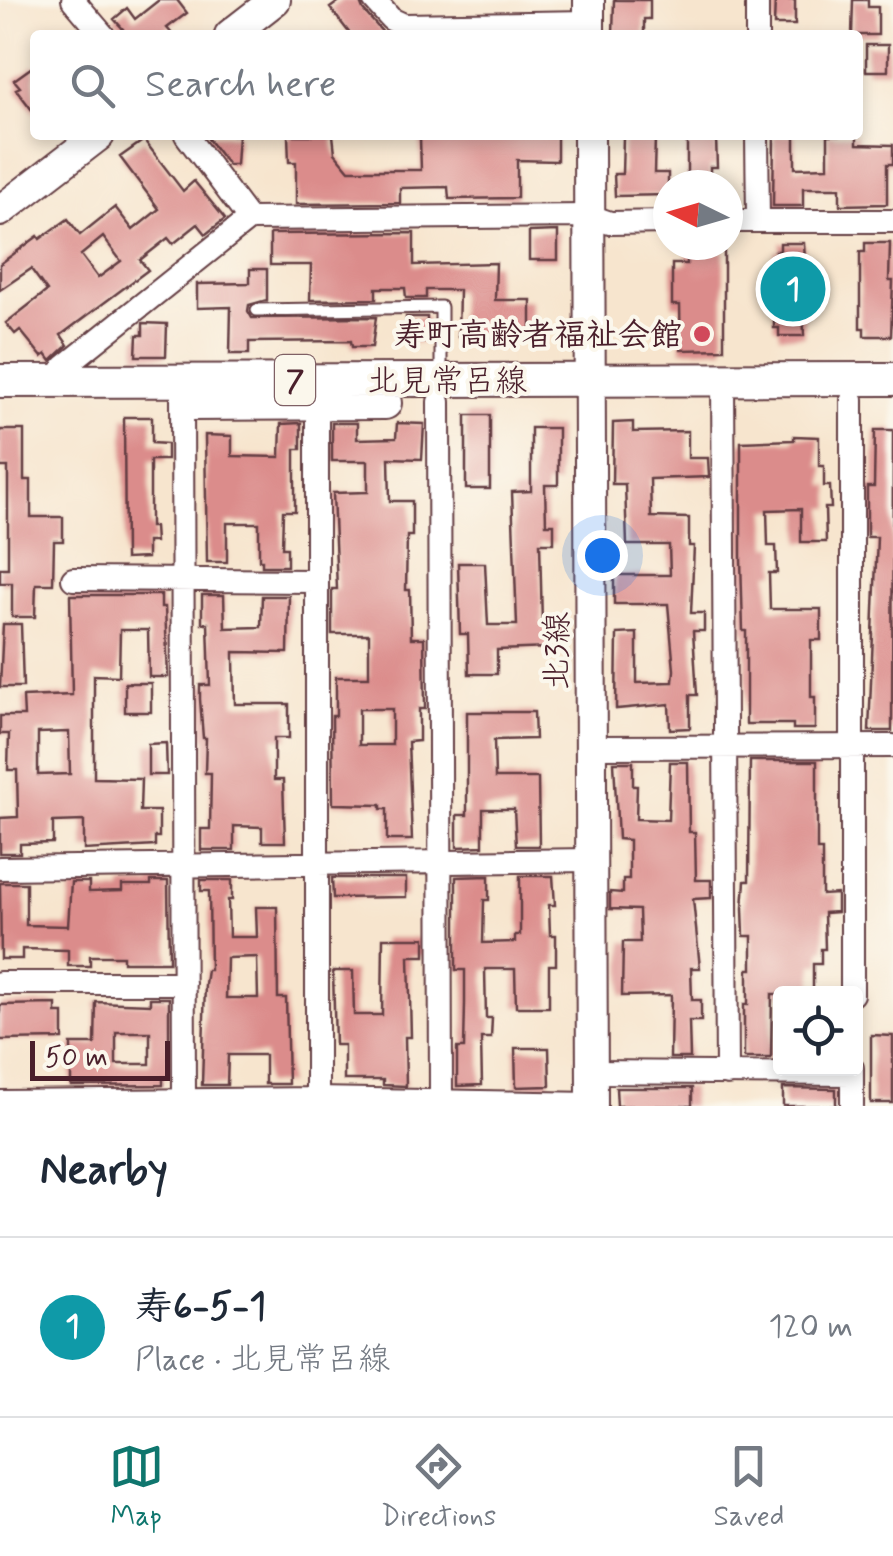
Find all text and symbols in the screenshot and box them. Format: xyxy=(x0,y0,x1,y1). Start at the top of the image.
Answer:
search box xyxy=(30,30,863,140)
icon: search xyxy=(65,58,120,113)
text: Search here xyxy=(145,61,336,110)
north arrow xyxy=(653,170,743,260)
pin: 1 xyxy=(760,252,826,326)
place label: 寿町高齢者福祉会館 xyxy=(394,315,682,357)
marker: 寿町高齢者福祉会館 xyxy=(691,323,713,345)
road number: 7 xyxy=(275,355,315,405)
street label: 北見常呂線 xyxy=(367,361,527,403)
your location xyxy=(577,530,628,581)
street label: 北3線 xyxy=(537,612,579,690)
map controls xyxy=(773,986,863,1076)
button: locate xyxy=(773,986,863,1076)
scale bar xyxy=(30,1036,170,1080)
text: 50 m xyxy=(45,1040,108,1077)
text: Nearby xyxy=(40,1144,168,1199)
text: 寿6-5-1 xyxy=(135,1283,266,1332)
text: 1 xyxy=(65,1306,80,1348)
text: 120 m xyxy=(768,1306,853,1348)
text: Place · 北見常呂線 xyxy=(135,1339,390,1381)
tab: Map xyxy=(109,1439,164,1536)
tab: Directions xyxy=(381,1439,496,1536)
tab: Saved xyxy=(714,1439,784,1536)

